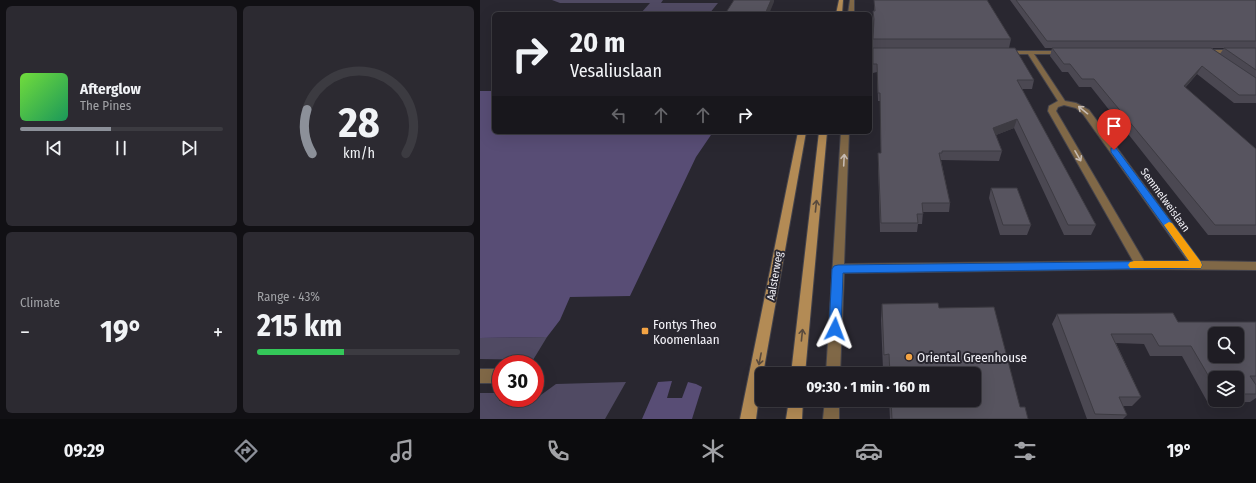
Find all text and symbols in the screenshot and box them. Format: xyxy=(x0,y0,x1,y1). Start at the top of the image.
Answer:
text: 20 m xyxy=(570,26,625,59)
icon: right xyxy=(504,28,556,80)
text: Vesaliuslaan xyxy=(570,60,662,82)
text: Afterglow xyxy=(80,80,141,98)
text: The Pines xyxy=(80,98,131,113)
text: 28 xyxy=(337,98,379,148)
icon: left xyxy=(608,104,630,126)
icon: ahead xyxy=(650,104,672,126)
icon: ahead xyxy=(692,104,714,126)
icon: right xyxy=(734,104,756,126)
one-way arrow xyxy=(1077,106,1088,114)
pin xyxy=(1097,109,1131,150)
icon: arrive xyxy=(1103,115,1125,137)
icon: previous xyxy=(43,137,65,159)
icon: pause xyxy=(110,137,132,159)
icon: next xyxy=(178,137,200,159)
text: km/h xyxy=(343,144,374,161)
one-way arrow xyxy=(1074,150,1082,162)
one-way arrow xyxy=(840,154,847,167)
street label: Semmelweislaan xyxy=(1138,166,1192,234)
one-way arrow xyxy=(812,200,820,213)
street label: Aalsterweg xyxy=(764,250,786,301)
text: Range · 43% xyxy=(257,289,320,304)
text: Climate xyxy=(20,295,60,310)
text: 215 km xyxy=(257,308,342,344)
position arrow xyxy=(814,308,856,350)
text: 19° xyxy=(100,314,143,350)
place label: Fontys Theo Koomenlaan xyxy=(653,317,720,347)
text: − xyxy=(20,319,30,346)
text: + xyxy=(213,319,223,346)
marker: Fontys Theo Koomenlaan xyxy=(640,326,650,336)
map controls xyxy=(1208,327,1244,407)
button: search xyxy=(1208,327,1244,363)
one-way arrow xyxy=(799,329,806,342)
place label: Oriental Greenhouse xyxy=(917,350,1027,365)
one-way arrow xyxy=(756,352,764,365)
marker: Oriental Greenhouse xyxy=(904,352,914,362)
speed limit sign: 30 xyxy=(492,355,544,407)
button: layers xyxy=(1208,371,1244,407)
text: 09:30 · 1 min · 160 m xyxy=(806,378,930,396)
icon: directions xyxy=(232,437,260,465)
icon: music xyxy=(388,437,416,465)
icon: phone xyxy=(544,437,572,465)
icon: climate xyxy=(699,437,727,465)
icon: car xyxy=(855,437,883,465)
icon: filters xyxy=(1011,437,1039,465)
text: 09:29 xyxy=(64,440,105,462)
text: 19° xyxy=(1167,440,1192,462)

